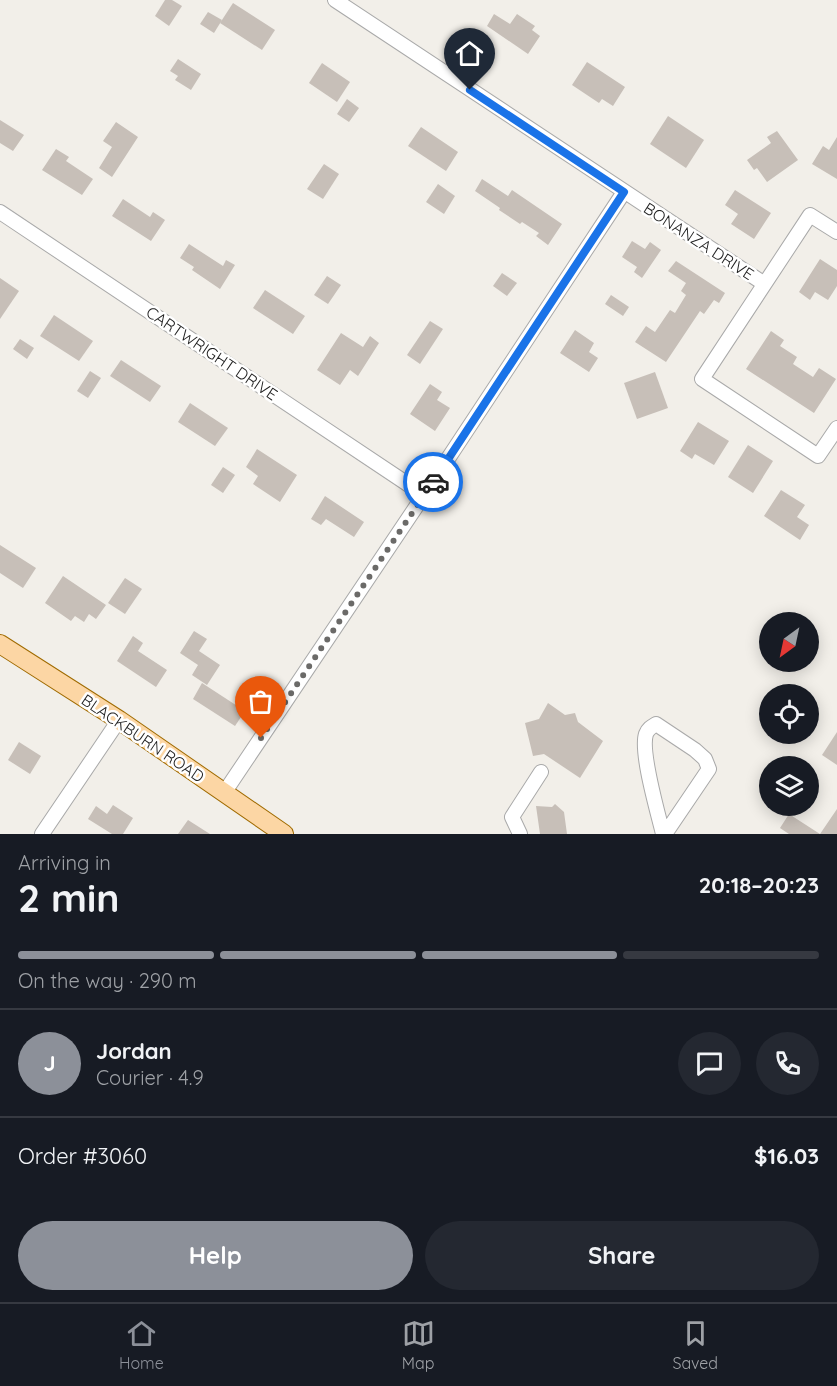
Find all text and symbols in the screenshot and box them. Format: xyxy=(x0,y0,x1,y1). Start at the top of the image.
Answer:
pin xyxy=(444,28,495,90)
icon: home xyxy=(453,37,486,70)
street label: BONANZA DRIVE xyxy=(640,198,758,284)
street label: CARTWRIGHT DRIVE xyxy=(143,302,281,404)
courier xyxy=(403,452,463,512)
icon: car xyxy=(417,466,450,499)
north arrow xyxy=(759,612,819,672)
map controls xyxy=(759,612,819,816)
pin xyxy=(235,676,286,738)
button: locate xyxy=(759,684,819,744)
icon: bag xyxy=(244,685,277,718)
street label: BLACKBURN ROAD xyxy=(78,690,208,786)
button: layers xyxy=(759,756,819,816)
text: Arriving in xyxy=(18,850,111,875)
text: 20:18–20:23 xyxy=(699,871,819,899)
text: 2 min xyxy=(18,873,120,922)
text: On the way · 290 m xyxy=(18,968,197,993)
button: chat xyxy=(678,1032,741,1095)
button: phone xyxy=(756,1032,819,1095)
text: Jordan xyxy=(96,1037,172,1065)
text: J xyxy=(43,1049,56,1077)
text: Courier · 4.9 xyxy=(96,1065,204,1090)
text: Order #3060 xyxy=(18,1142,147,1170)
text: $16.03 xyxy=(754,1142,819,1170)
button: Help xyxy=(18,1221,413,1290)
button: Share xyxy=(425,1221,819,1290)
tab: Home xyxy=(119,1317,164,1373)
tab: Map xyxy=(402,1317,435,1373)
tab: Saved xyxy=(672,1317,718,1373)

